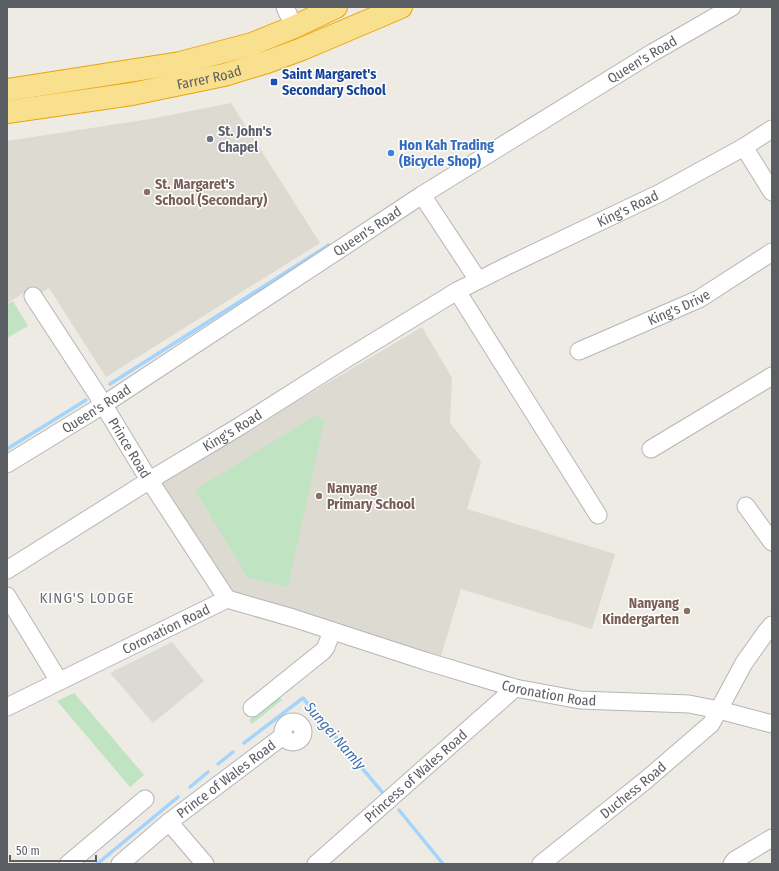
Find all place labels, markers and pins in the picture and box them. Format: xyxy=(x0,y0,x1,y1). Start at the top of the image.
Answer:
place label: Saint Margaret's Secondary School xyxy=(282,66,386,99)
marker: Saint Margaret's Secondary School xyxy=(269,77,279,87)
place label: St. John's Chapel xyxy=(218,123,272,156)
marker: St. John's Chapel xyxy=(205,134,215,144)
place label: Hon Kah Trading (Bicycle Shop) xyxy=(399,137,494,170)
marker: Hon Kah Trading (Bicycle Shop) xyxy=(386,148,396,158)
place label: St. Margaret's School (Secondary) xyxy=(155,176,267,209)
marker: St. Margaret's School (Secondary) xyxy=(142,187,152,197)
place label: Nanyang Primary School xyxy=(327,480,415,513)
marker: Nanyang Primary School xyxy=(314,491,324,501)
place label: Nanyang Kindergarten xyxy=(602,595,679,628)
marker: Nanyang Kindergarten xyxy=(682,606,692,616)

